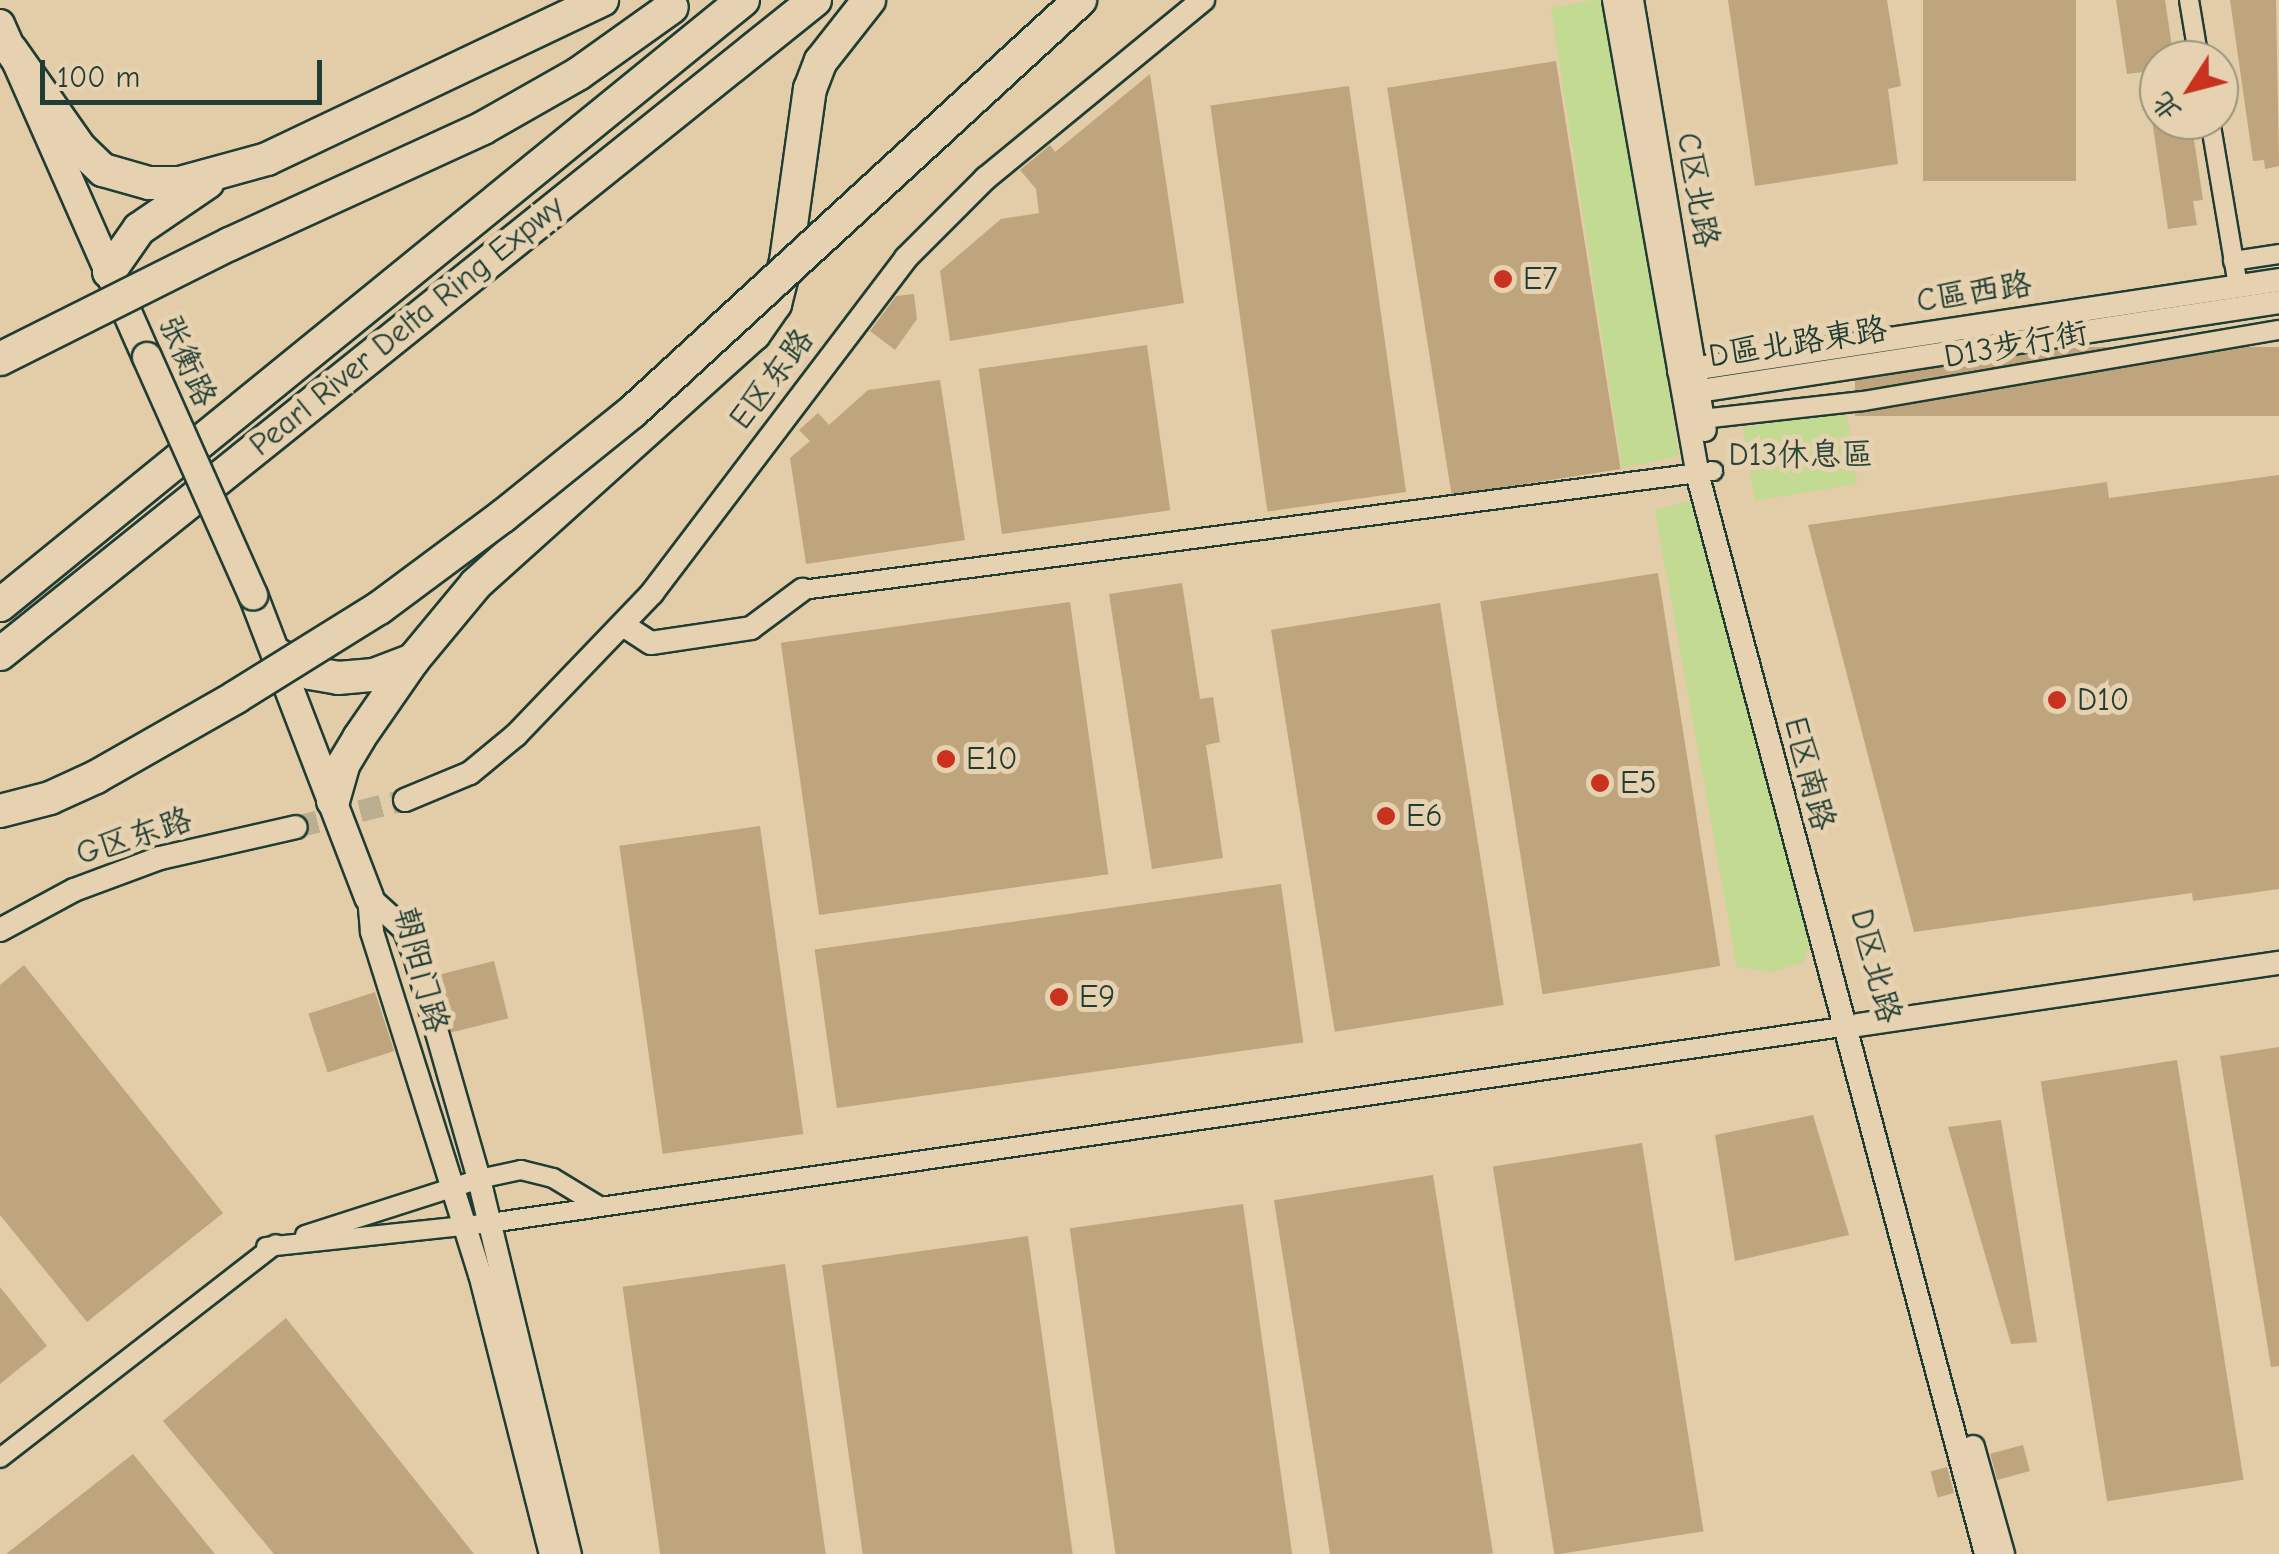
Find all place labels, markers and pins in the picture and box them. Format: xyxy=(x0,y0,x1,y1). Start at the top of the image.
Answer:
place label: E7 xyxy=(1523,260,1557,298)
marker: E7 xyxy=(1492,268,1514,290)
place label: D10 xyxy=(2077,681,2129,719)
marker: D10 xyxy=(2046,689,2068,711)
place label: E10 xyxy=(966,740,1017,778)
marker: E10 xyxy=(935,748,957,770)
place label: E5 xyxy=(1620,764,1657,802)
marker: E5 xyxy=(1589,772,1611,794)
place label: E6 xyxy=(1406,797,1443,835)
marker: E6 xyxy=(1375,805,1397,827)
place label: E9 xyxy=(1079,978,1115,1016)
marker: E9 xyxy=(1048,986,1070,1008)

